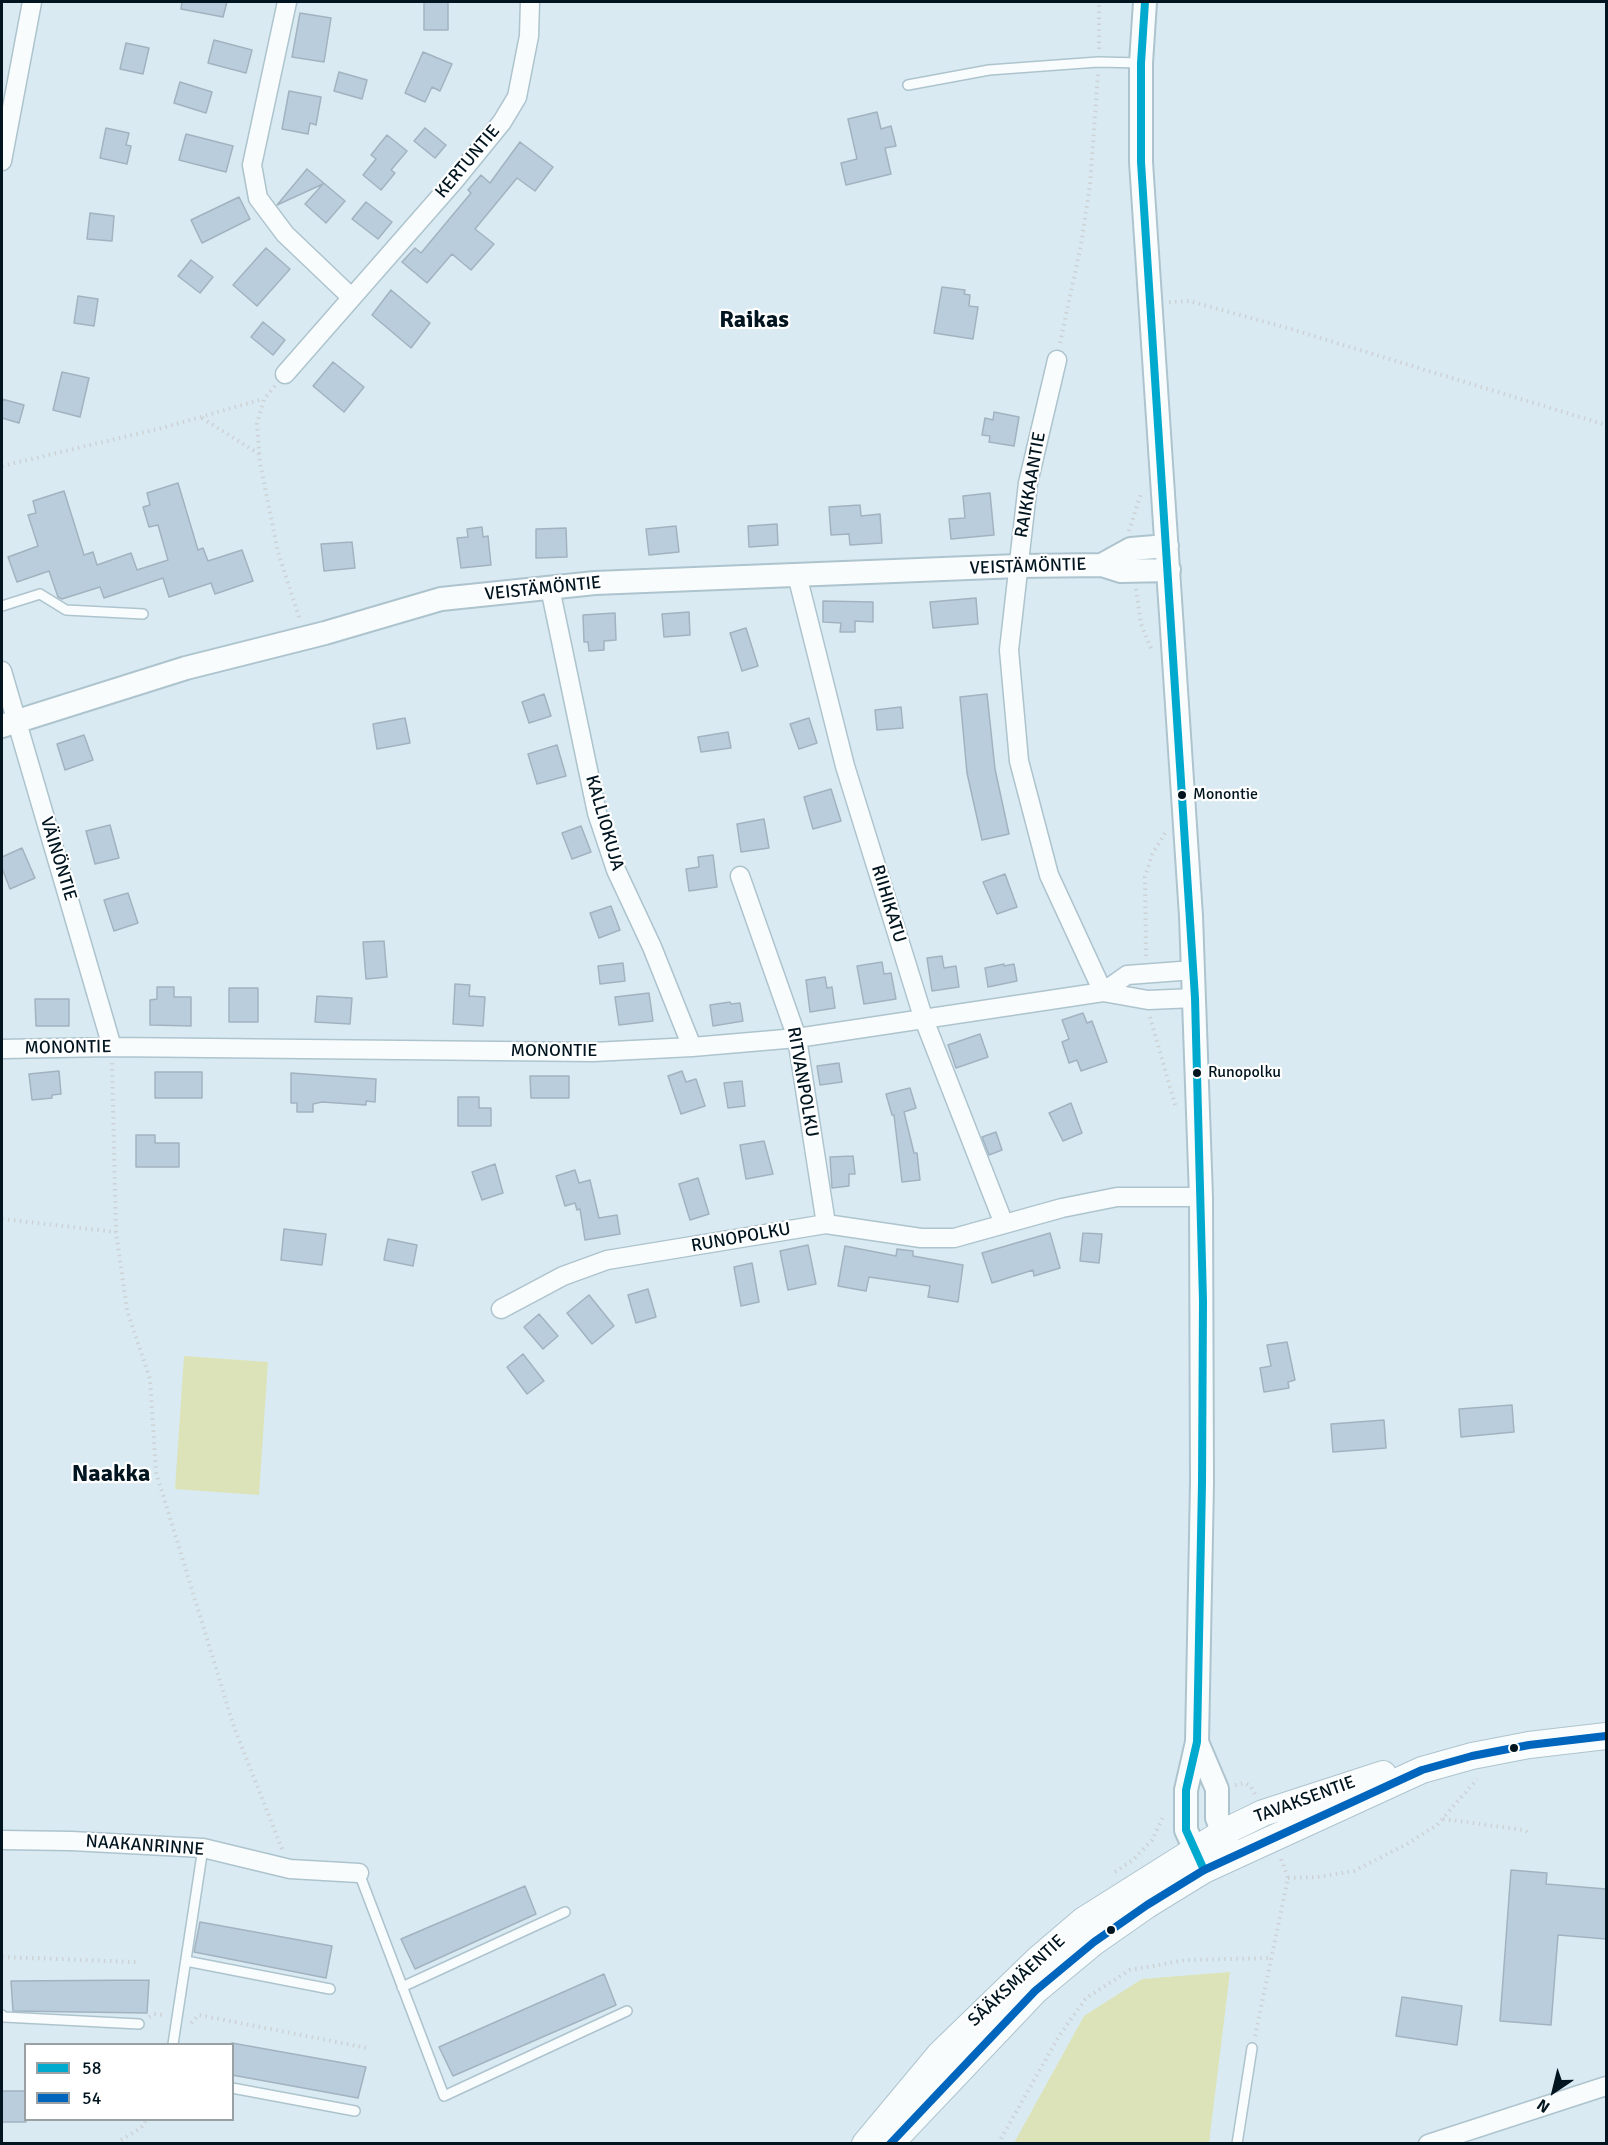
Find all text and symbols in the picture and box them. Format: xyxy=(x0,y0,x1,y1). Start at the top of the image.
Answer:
street label: KERTUNTIE xyxy=(431,121,505,203)
district label: Raikas xyxy=(719,307,789,335)
street label: RAIKKAANTIE xyxy=(1011,430,1051,540)
street label: VEISTÄMÖNTIE xyxy=(969,554,1087,580)
street label: VEISTÄMÖNTIE xyxy=(484,572,602,606)
street label: KALLIOKUJA xyxy=(580,773,628,873)
place label: Monontie xyxy=(1193,785,1258,805)
marker: Monontie xyxy=(1176,789,1188,801)
street label: VÄINÖNTIE xyxy=(35,815,81,903)
street label: RIIHIKATU xyxy=(866,862,910,946)
street label: RITVANPOLKU xyxy=(782,1025,822,1139)
street label: MONONTIE xyxy=(24,1036,112,1060)
street label: MONONTIE xyxy=(510,1040,598,1062)
place label: Runopolku xyxy=(1208,1063,1281,1083)
marker: Runopolku xyxy=(1191,1067,1203,1079)
street label: RUNOPOLKU xyxy=(690,1219,792,1257)
district label: Naakka xyxy=(72,1461,150,1489)
unlabelled marker xyxy=(1508,1742,1520,1754)
street label: TAVAKSENTIE xyxy=(1252,1772,1358,1828)
street label: NAAKANRINNE xyxy=(85,1831,205,1861)
unlabelled marker xyxy=(1105,1924,1117,1936)
street label: SÄÄKSMÄENTIE xyxy=(964,1931,1070,2031)
legend xyxy=(24,2043,234,2121)
text: 58 xyxy=(82,2057,101,2079)
north arrow xyxy=(1524,2061,1584,2121)
text: 54 xyxy=(82,2087,101,2109)
text: N xyxy=(1533,2094,1554,2117)

